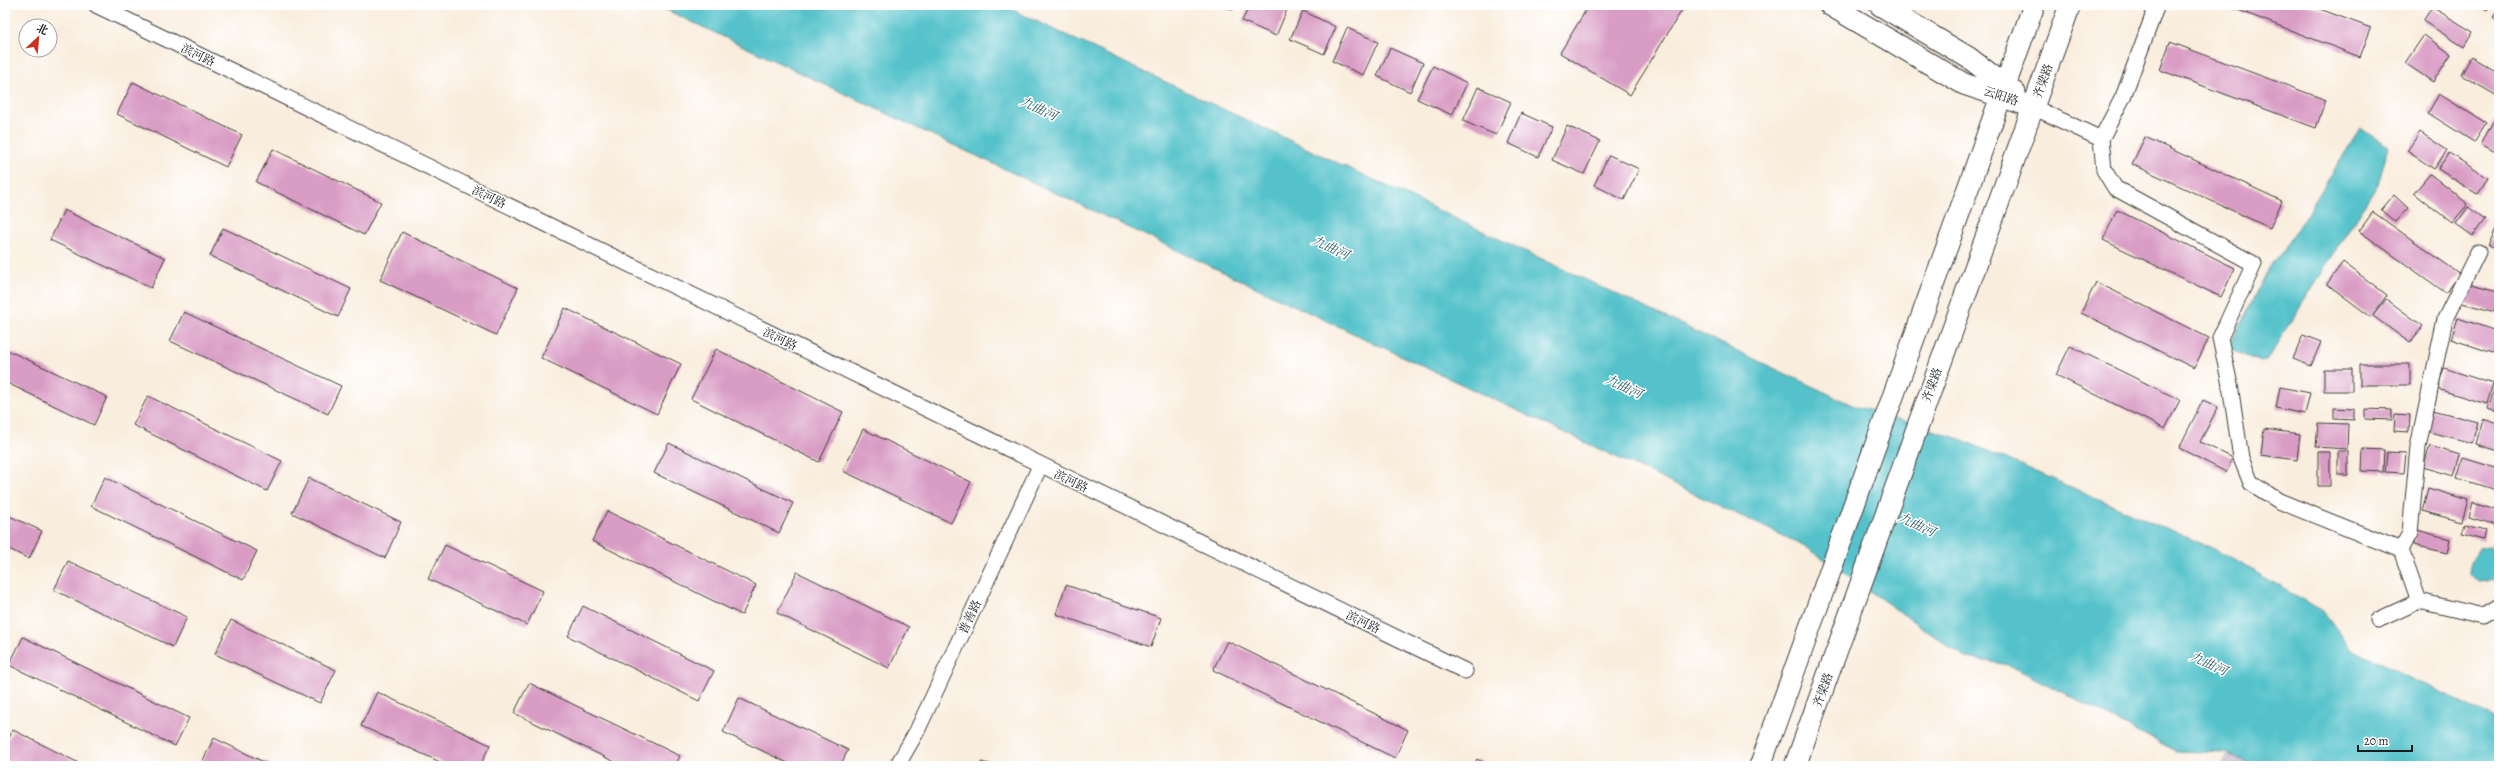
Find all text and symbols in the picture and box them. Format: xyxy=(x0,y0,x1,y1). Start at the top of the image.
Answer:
north arrow xyxy=(18,18,58,58)
text: 北 xyxy=(34,20,50,39)
street label: 滨河路 xyxy=(178,40,218,70)
street label: 齐梁路 xyxy=(2029,61,2057,101)
street label: 云阳路 xyxy=(1981,83,2021,109)
water label: 九曲河 xyxy=(1018,93,1062,125)
street label: 滨河路 xyxy=(469,182,509,212)
water label: 九曲河 xyxy=(1310,232,1354,264)
street label: 滨河路 xyxy=(760,324,800,354)
street label: 齐梁路 xyxy=(1918,365,1946,405)
water label: 九曲河 xyxy=(1603,371,1647,403)
street label: 滨河路 xyxy=(1051,466,1091,496)
water label: 九曲河 xyxy=(1896,509,1940,541)
street label: 普善路 xyxy=(955,597,985,637)
street label: 滨河路 xyxy=(1343,607,1383,637)
water label: 九曲河 xyxy=(2188,648,2232,680)
street label: 齐梁路 xyxy=(1809,670,1837,710)
scale bar xyxy=(2358,727,2412,753)
text: 20 m xyxy=(2364,733,2388,749)

